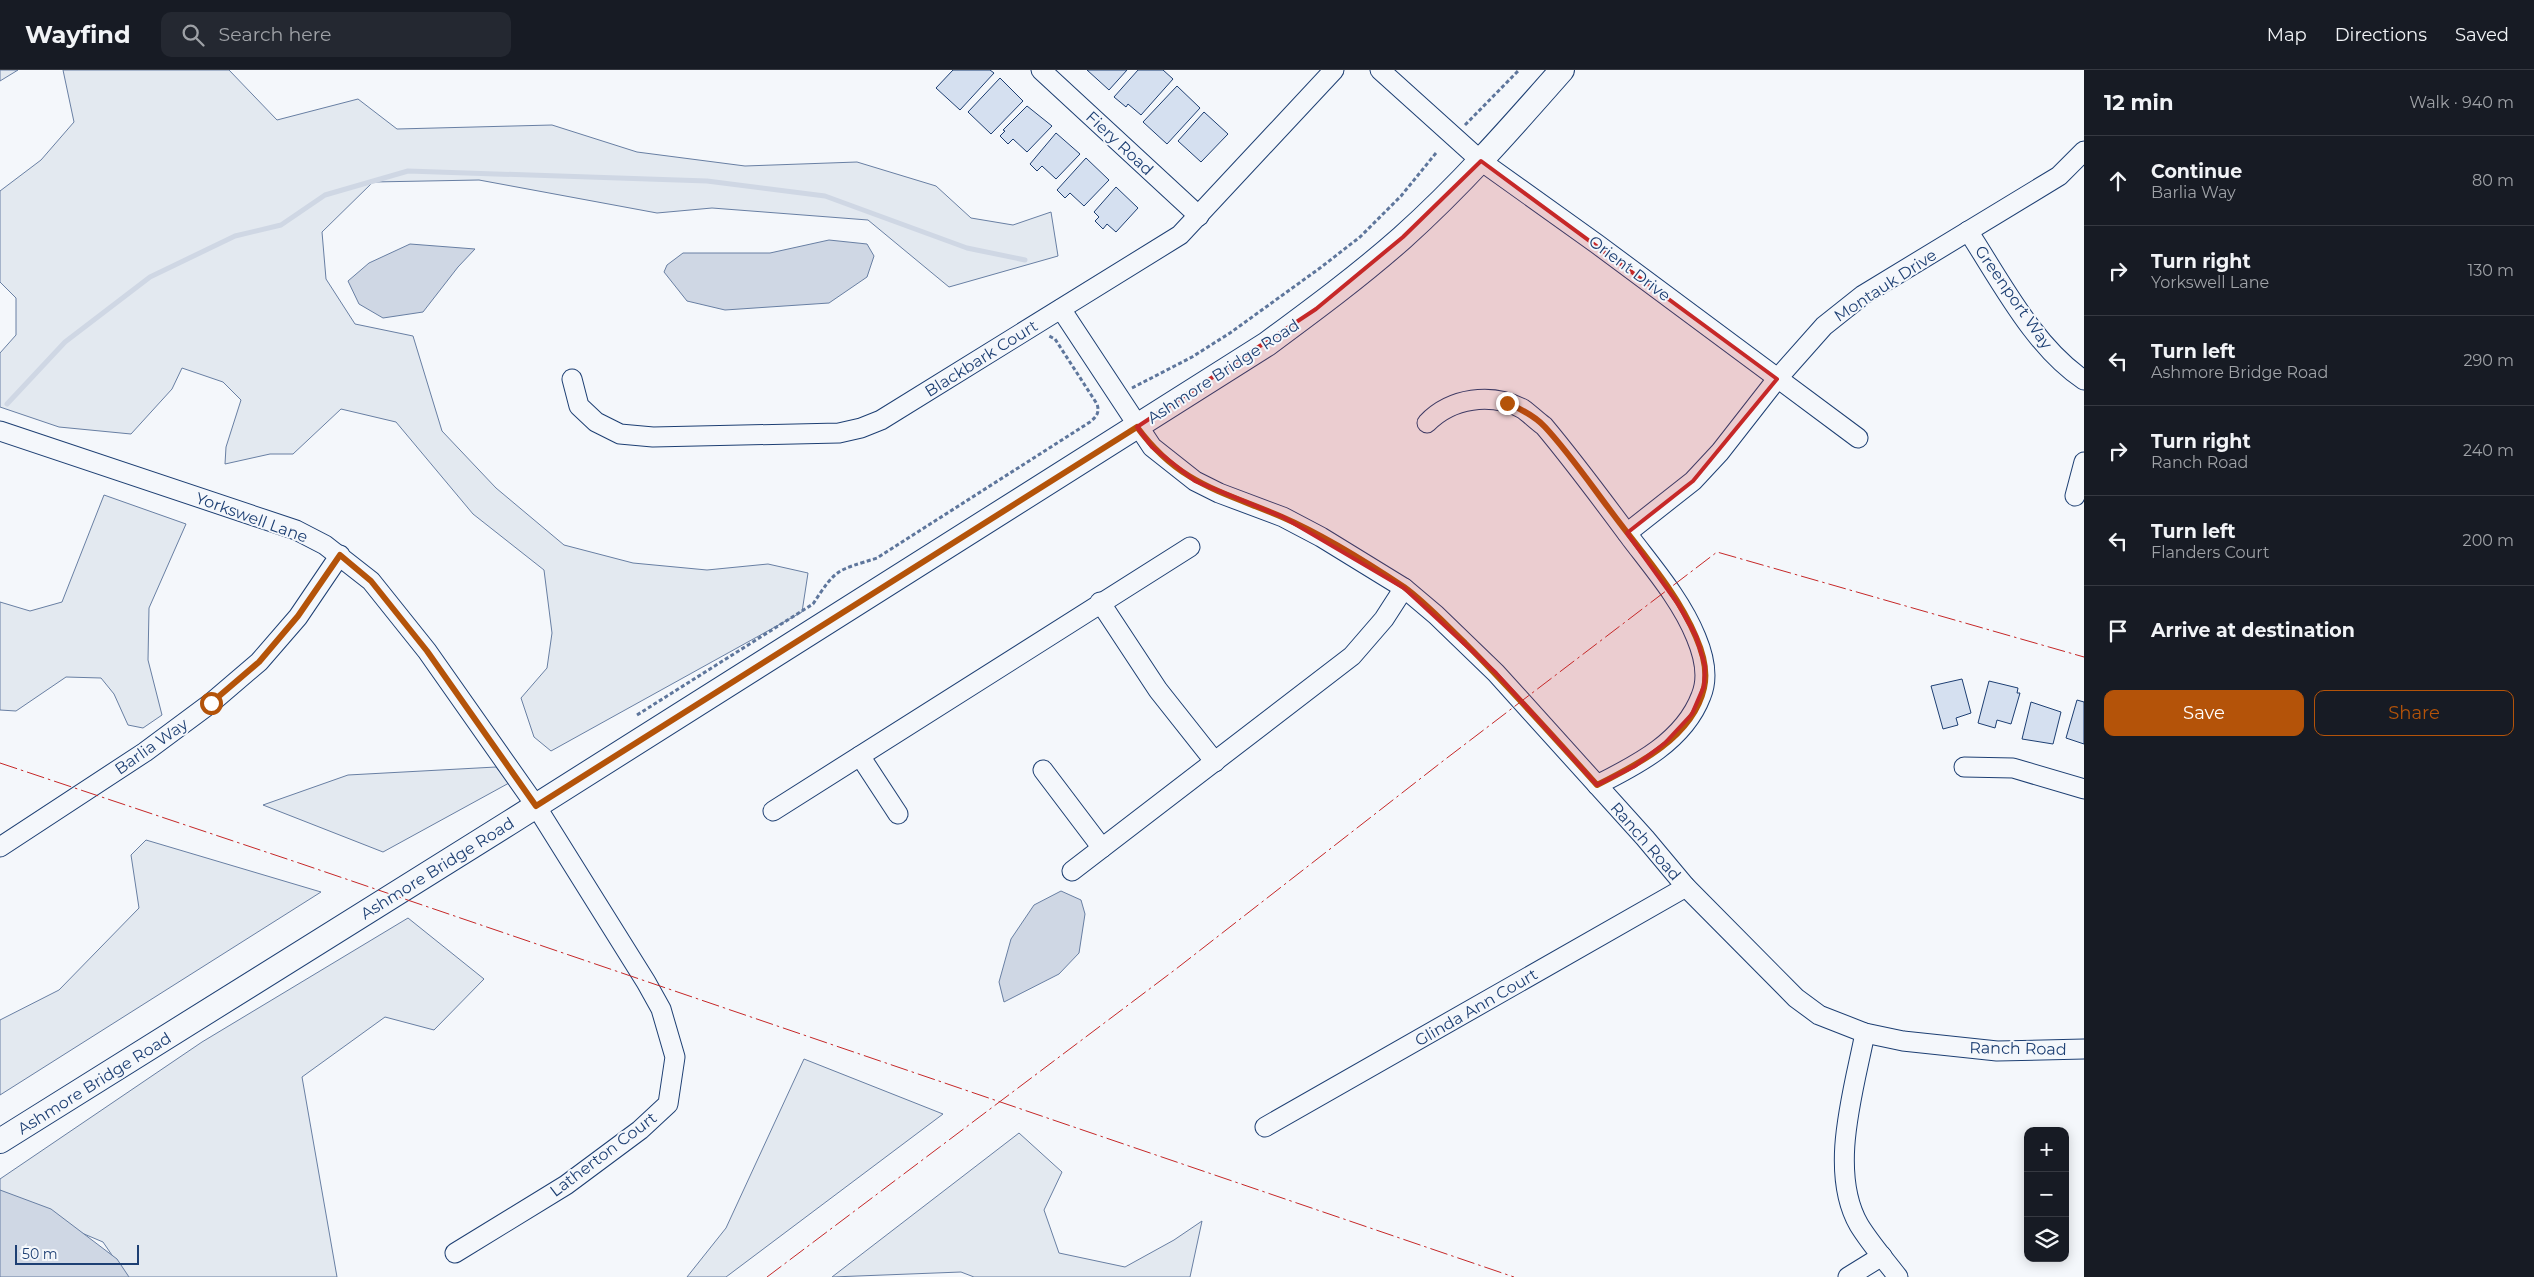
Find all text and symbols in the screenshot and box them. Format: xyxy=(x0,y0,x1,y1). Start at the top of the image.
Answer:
search box xyxy=(161,12,511,57)
text: Wayfind xyxy=(25,20,131,49)
icon: search xyxy=(179,21,207,49)
text: Search here xyxy=(219,23,332,46)
text: Map xyxy=(2267,24,2307,46)
text: Directions xyxy=(2335,24,2427,46)
text: Saved xyxy=(2455,24,2509,46)
text: 12 min xyxy=(2104,90,2173,115)
text: Walk · 940 m xyxy=(2409,93,2514,112)
street label: Fiery Road xyxy=(1082,107,1157,179)
text: Continue xyxy=(2151,160,2242,183)
icon: ahead xyxy=(2104,167,2132,195)
text: 80 m xyxy=(2472,171,2514,190)
text: Barlia Way xyxy=(2151,183,2236,202)
street label: Orient Drive xyxy=(1585,232,1674,305)
street label: Greenport Way xyxy=(1971,242,2056,353)
street label: Montauk Drive xyxy=(1831,245,1940,326)
text: Turn right xyxy=(2151,250,2251,273)
icon: right xyxy=(2104,257,2132,285)
text: 130 m xyxy=(2467,261,2514,280)
text: Yorkswell Lane xyxy=(2151,273,2269,292)
street label: Ashmore Bridge Road xyxy=(1144,315,1303,428)
street label: Blackbark Court xyxy=(921,316,1042,401)
text: Turn left xyxy=(2151,340,2236,363)
icon: left xyxy=(2104,347,2132,375)
text: 290 m xyxy=(2463,351,2514,370)
text: Ashmore Bridge Road xyxy=(2151,363,2328,382)
route end xyxy=(1496,392,1519,415)
text: Turn right xyxy=(2151,430,2251,453)
icon: right xyxy=(2104,437,2132,465)
text: 240 m xyxy=(2463,441,2514,460)
text: Ranch Road xyxy=(2151,453,2248,472)
street label: Yorkswell Lane xyxy=(193,488,311,547)
text: Turn left xyxy=(2151,520,2236,543)
icon: left xyxy=(2104,527,2132,555)
text: 200 m xyxy=(2463,531,2514,550)
text: Flanders Court xyxy=(2151,543,2270,562)
icon: arrive xyxy=(2104,617,2132,645)
text: Arrive at destination xyxy=(2151,619,2355,642)
button: Save xyxy=(2104,690,2304,736)
button: Share xyxy=(2314,690,2514,736)
route start xyxy=(200,692,223,715)
street label: Barlia Way xyxy=(111,714,192,778)
street label: Ranch Road xyxy=(1606,798,1685,884)
street label: Ashmore Bridge Road xyxy=(357,813,517,923)
street label: Glinda Ann Court xyxy=(1412,964,1541,1050)
street label: Ashmore Bridge Road xyxy=(14,1028,174,1138)
street label: Ranch Road xyxy=(1969,1038,2067,1059)
street label: Latherton Court xyxy=(546,1108,661,1201)
map controls xyxy=(2024,1127,2069,1262)
button: + xyxy=(2024,1127,2069,1172)
button: − xyxy=(2024,1172,2069,1217)
button: layers xyxy=(2024,1217,2069,1262)
scale bar xyxy=(15,1242,139,1265)
text: 50 m xyxy=(22,1245,58,1263)

